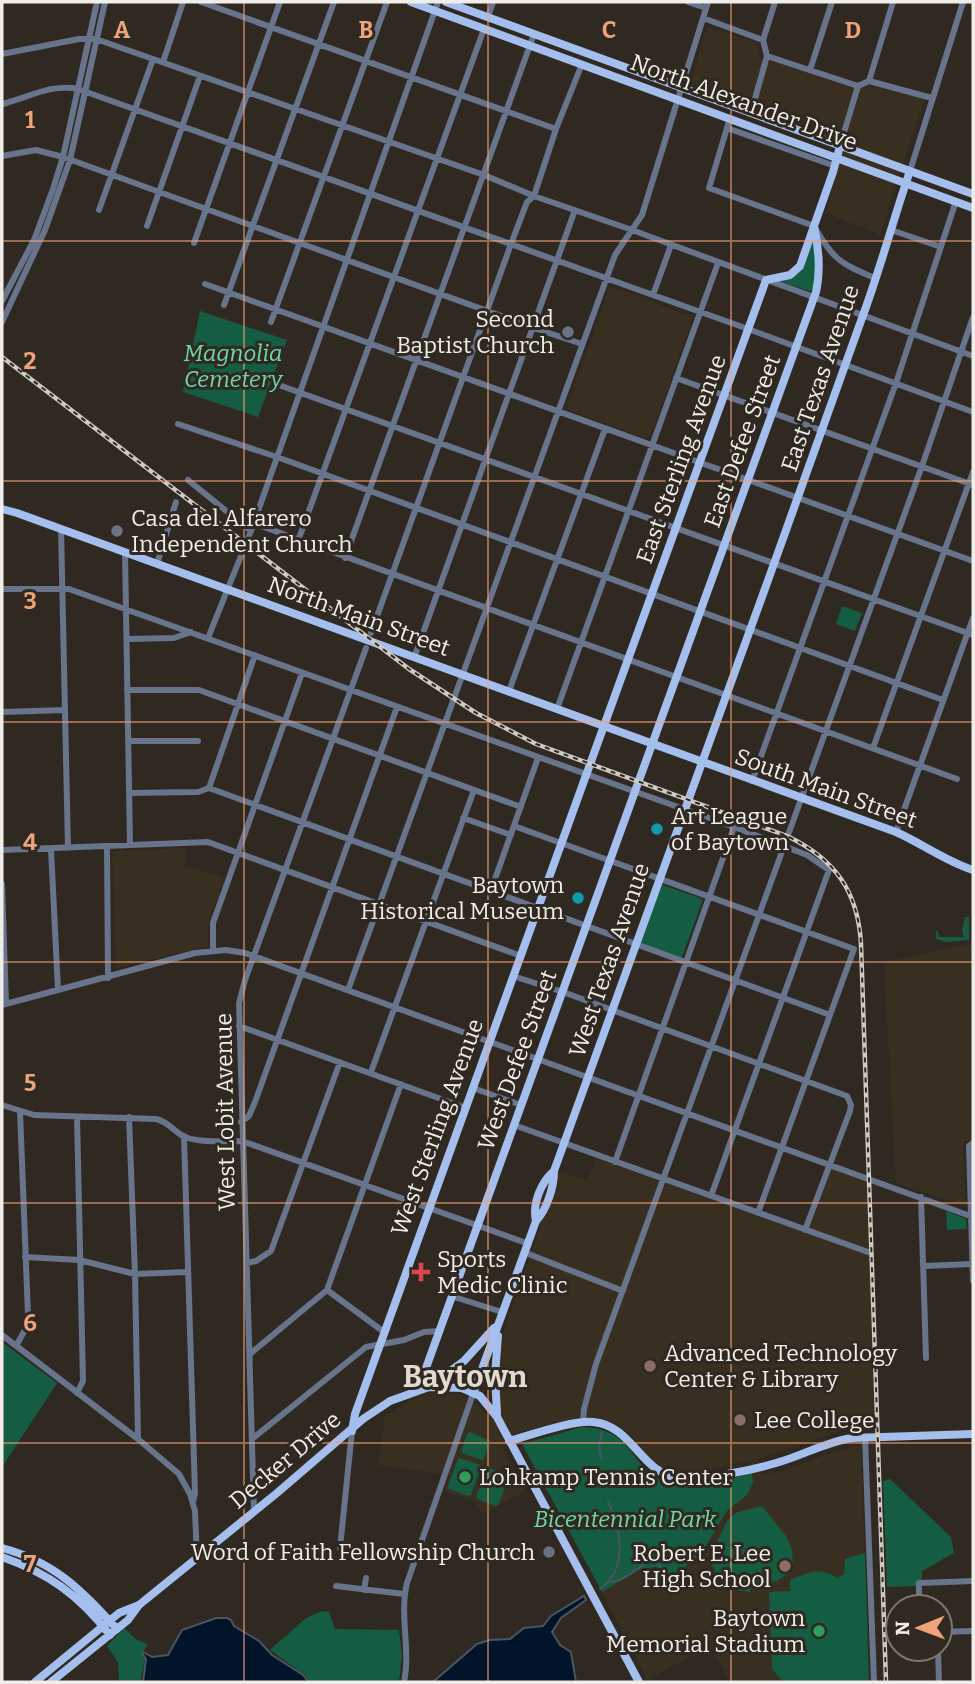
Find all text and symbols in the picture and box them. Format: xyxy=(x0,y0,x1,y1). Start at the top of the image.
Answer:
text: A xyxy=(114,16,131,44)
text: B xyxy=(359,16,373,44)
text: C xyxy=(602,16,616,44)
text: D xyxy=(845,16,861,44)
street label: North Alexander Drive xyxy=(627,48,861,156)
text: 1 xyxy=(25,106,35,134)
street label: East Texas Avenue xyxy=(775,281,865,475)
place label: Second Baptist Church xyxy=(396,305,554,359)
marker: Second Baptist Church xyxy=(560,324,576,340)
park label: Magnolia Cemetery xyxy=(183,339,283,393)
text: 2 xyxy=(24,347,37,375)
street label: East Sterling Avenue xyxy=(630,351,732,567)
street label: East Defee Street xyxy=(698,351,786,531)
place label: Casa del Alfarero Independent Church xyxy=(131,504,352,558)
marker: Casa del Alfarero Independent Church xyxy=(109,523,125,539)
street label: North Main Street xyxy=(264,570,454,662)
text: 3 xyxy=(23,587,37,615)
street label: South Main Street xyxy=(731,742,921,834)
place label: Art League of Baytown xyxy=(671,802,789,856)
marker: Art League of Baytown xyxy=(649,821,665,837)
text: 4 xyxy=(23,828,37,856)
street label: West Texas Avenue xyxy=(563,859,655,1061)
place label: Baytown Historical Museum xyxy=(360,871,564,925)
marker: Baytown Historical Museum xyxy=(570,890,586,906)
street label: West Defee Street xyxy=(471,966,563,1154)
street label: West Lobit Avenue xyxy=(209,1013,241,1211)
street label: West Sterling Avenue xyxy=(385,1015,489,1239)
text: 5 xyxy=(24,1069,36,1097)
place label: Sports Medic Clinic xyxy=(437,1245,567,1299)
marker: Sports Medic Clinic xyxy=(411,1262,431,1282)
text: 6 xyxy=(23,1309,37,1337)
place label: Advanced Technology Center & Library xyxy=(664,1339,898,1393)
marker: Advanced Technology Center & Library xyxy=(642,1358,658,1374)
district label: Baytown xyxy=(403,1359,528,1395)
street label: Decker Drive xyxy=(224,1405,346,1515)
place label: Lee College xyxy=(754,1406,875,1434)
marker: Lee College xyxy=(732,1412,748,1428)
place label: Lohkamp Tennis Center xyxy=(479,1463,733,1491)
marker: Lohkamp Tennis Center xyxy=(457,1469,473,1485)
park label: Bicentennial Park xyxy=(534,1505,717,1533)
place label: Word of Faith Fellowship Church xyxy=(191,1538,535,1566)
place label: Robert E. Lee High School xyxy=(633,1539,771,1593)
marker: Word of Faith Fellowship Church xyxy=(541,1544,557,1560)
text: 7 xyxy=(24,1550,37,1578)
marker: Robert E. Lee High School xyxy=(777,1558,793,1574)
north arrow xyxy=(884,1593,954,1663)
place label: Baytown Memorial Stadium xyxy=(606,1604,805,1658)
text: N xyxy=(891,1620,914,1636)
marker: Baytown Memorial Stadium xyxy=(811,1623,827,1639)

